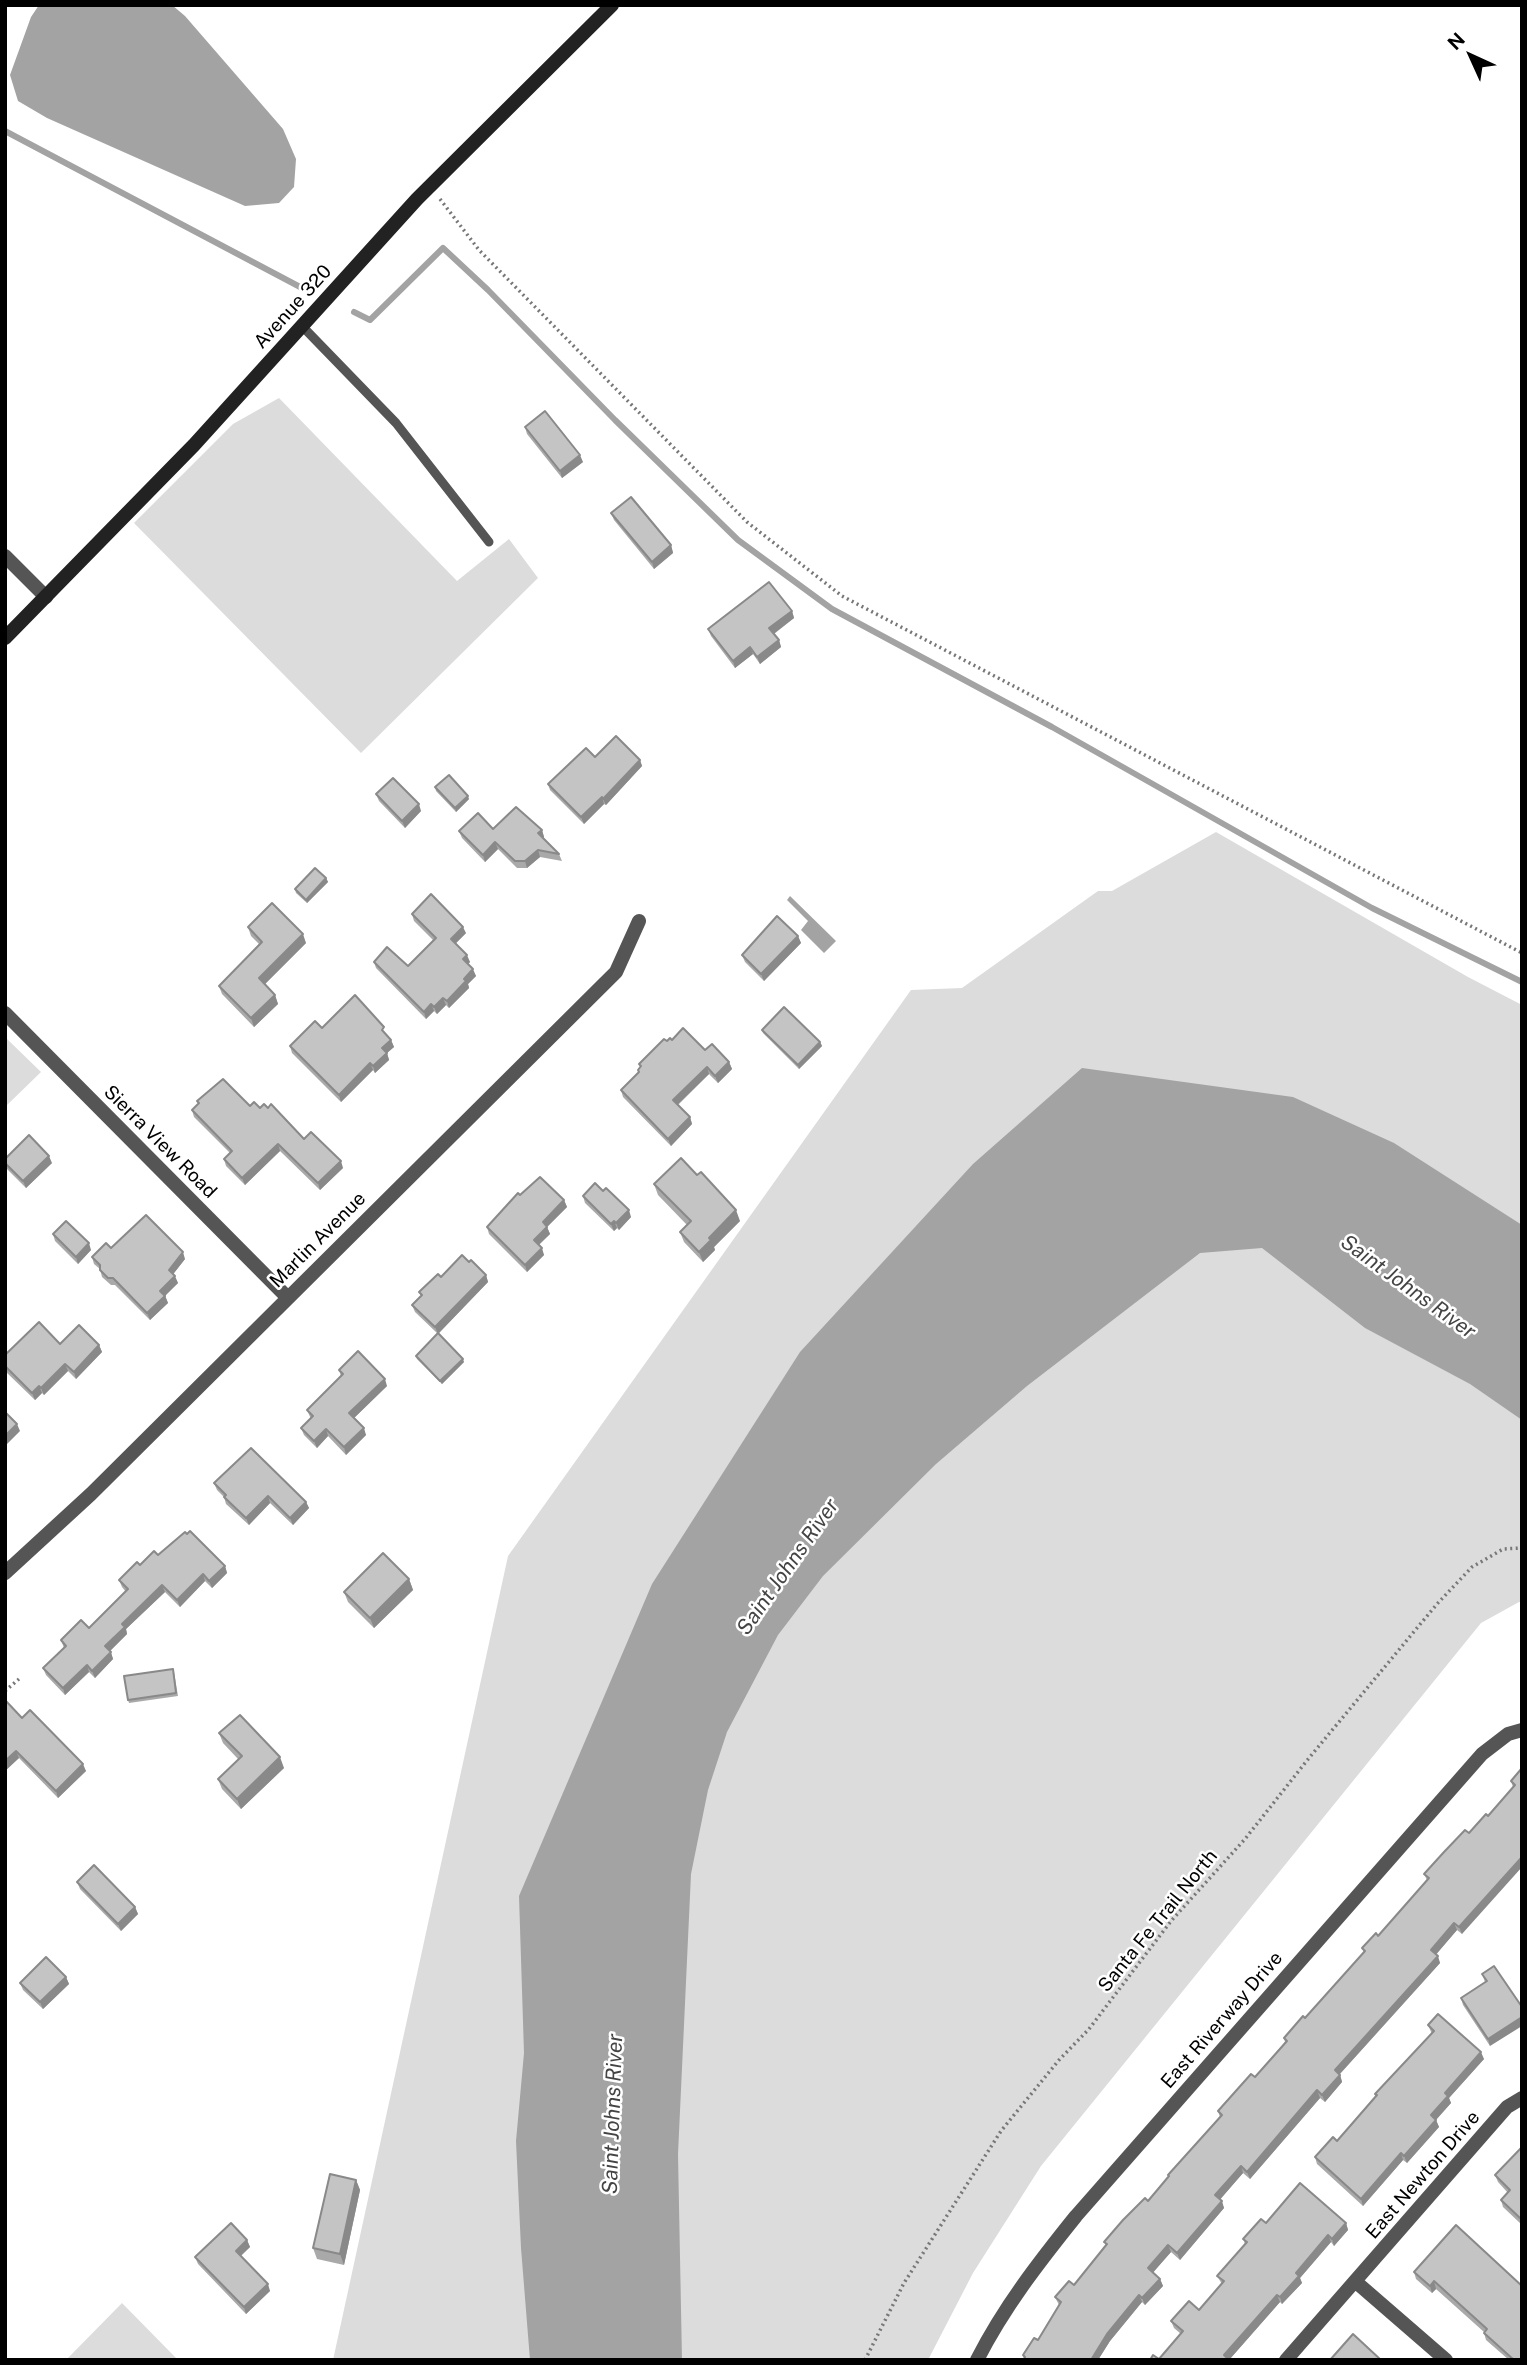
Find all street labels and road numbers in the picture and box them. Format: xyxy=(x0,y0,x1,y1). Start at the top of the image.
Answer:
street label: Avenue 320 xyxy=(249,260,337,354)
street label: Sierra View Road xyxy=(99,1081,221,1203)
street label: Marlin Avenue xyxy=(265,1187,371,1293)
street label: Santa Fe Trail North xyxy=(1094,1845,1222,1997)
street label: East Riverway Drive xyxy=(1156,1947,1288,2093)
street label: East Newton Drive xyxy=(1361,2106,1485,2244)

